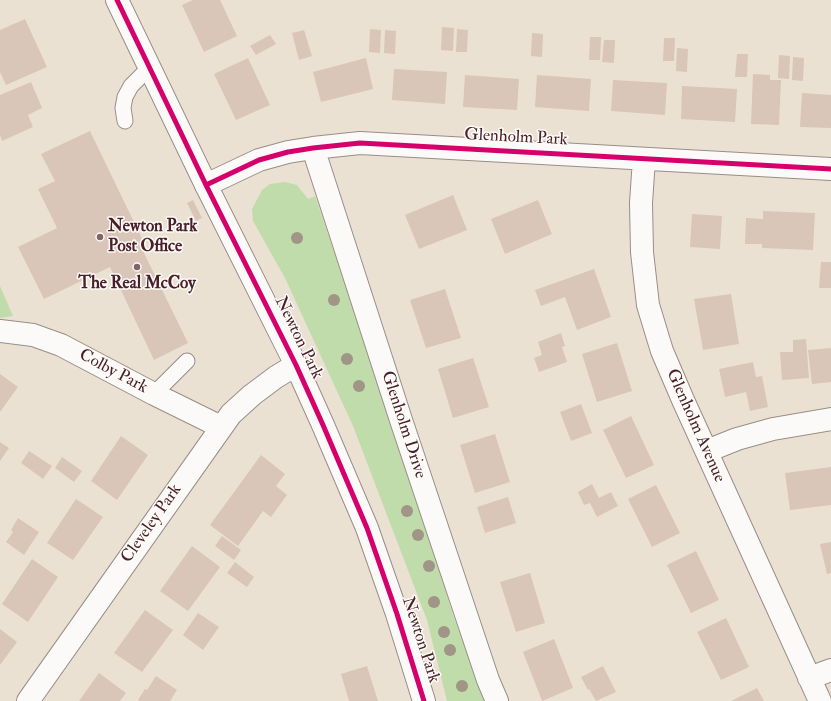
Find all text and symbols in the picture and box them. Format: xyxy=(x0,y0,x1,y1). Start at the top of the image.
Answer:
street label: Glenholm Park xyxy=(464,125,568,151)
place label: Newton Park Post Office xyxy=(108,217,197,257)
marker: Newton Park Post Office xyxy=(95,232,105,242)
marker: The Real McCoy xyxy=(132,262,142,272)
place label: The Real McCoy xyxy=(78,274,196,294)
street label: Newton Park xyxy=(269,293,327,383)
street label: Colby Park xyxy=(75,345,151,399)
street label: Glenholm Avenue xyxy=(661,366,729,486)
street label: Glenholm Drive xyxy=(376,369,430,481)
street label: Cleveley Park xyxy=(117,481,187,567)
street label: Newton Park xyxy=(396,594,444,686)

